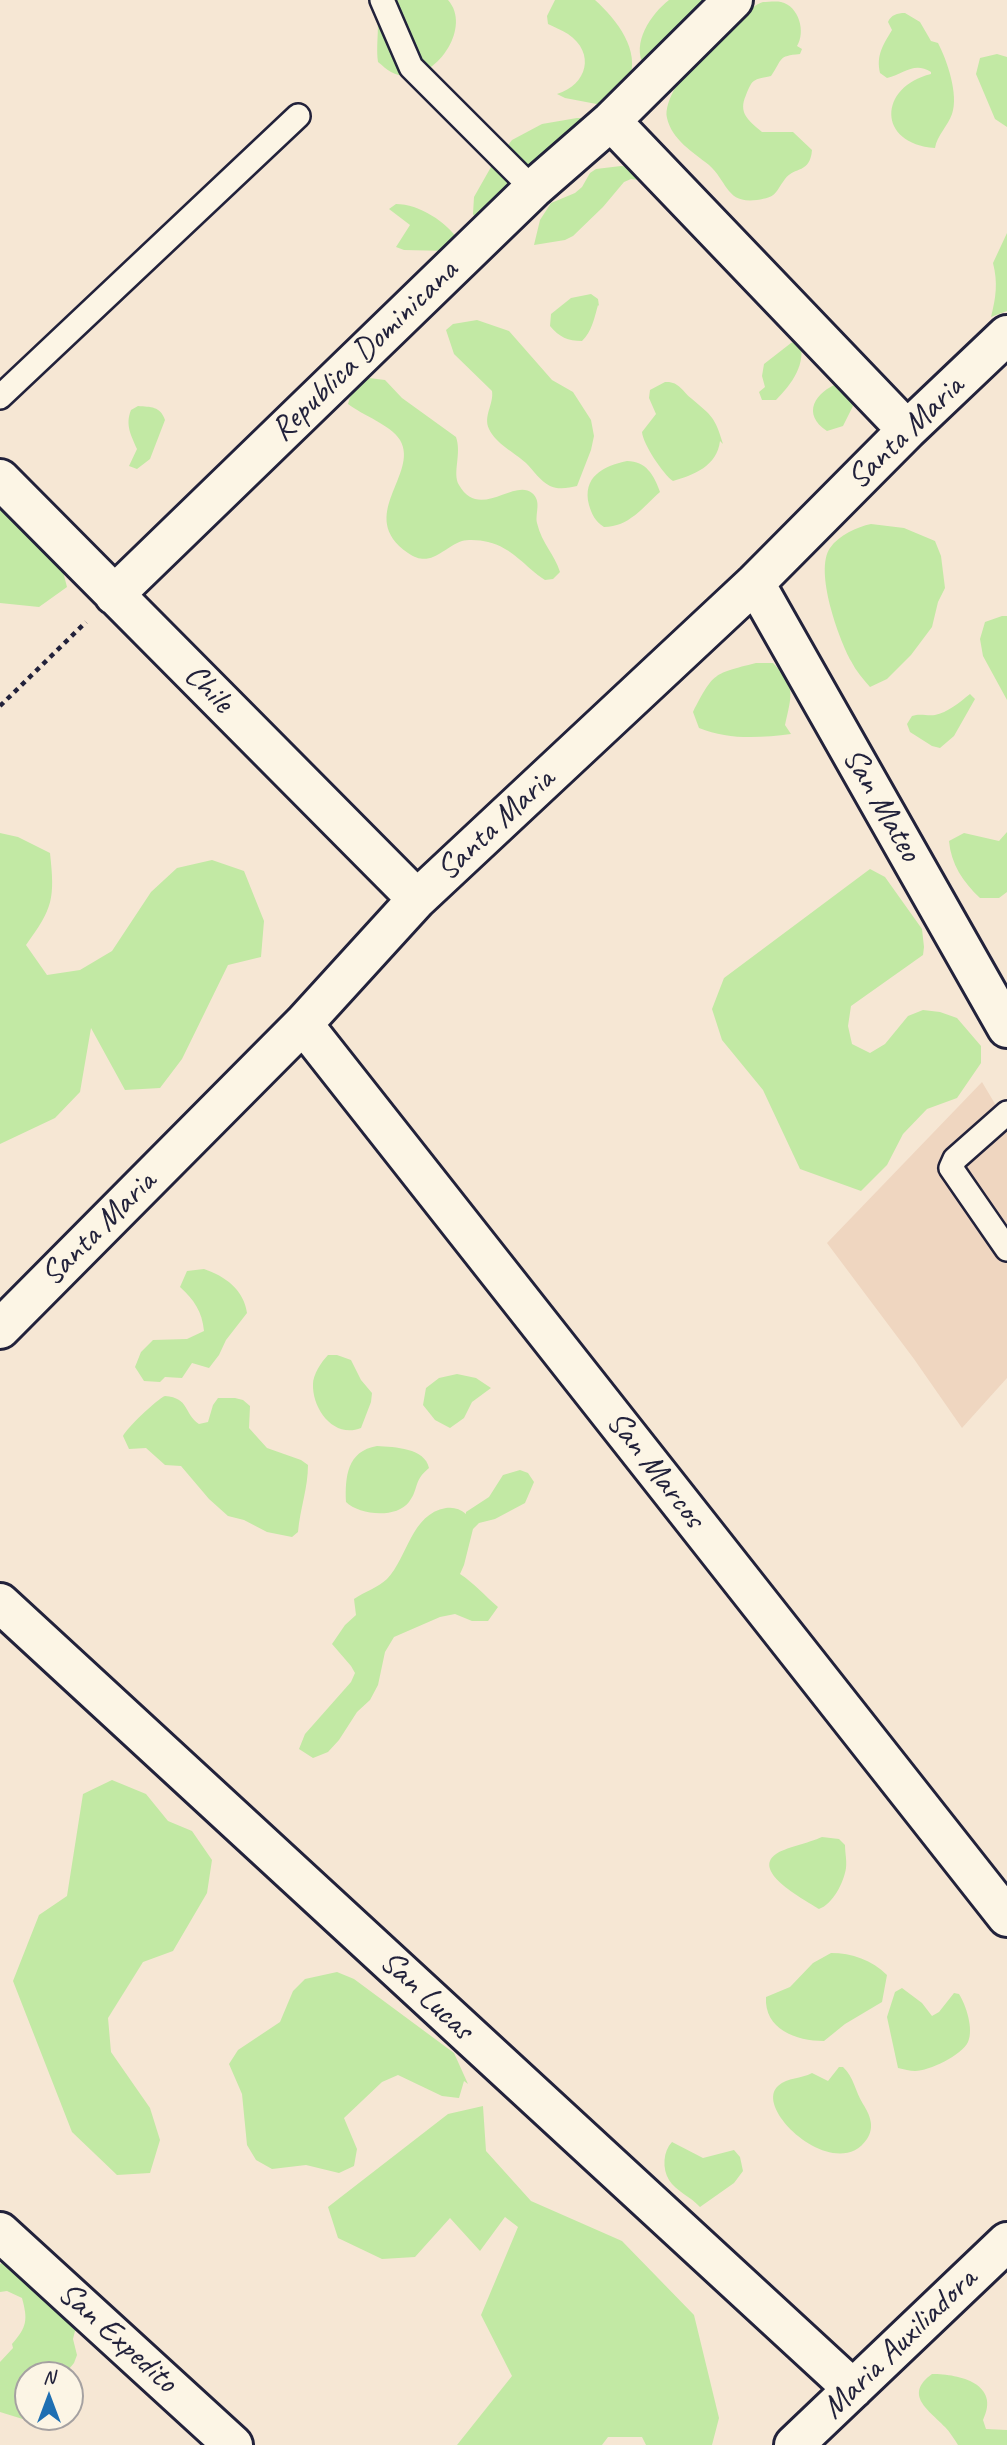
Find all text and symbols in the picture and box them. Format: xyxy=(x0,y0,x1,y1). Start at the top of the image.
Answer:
street label: Republica Dominicana xyxy=(263,252,467,450)
street label: Santa Maria xyxy=(839,368,973,498)
street label: Chile xyxy=(175,656,241,722)
street label: San Mateo xyxy=(833,741,929,869)
street label: Santa Maria xyxy=(429,760,563,890)
street label: Santa Maria xyxy=(33,1163,165,1295)
street label: San Marcos xyxy=(597,1404,713,1536)
street label: San Lucas xyxy=(371,1943,481,2049)
street label: Maria Auxiliadora xyxy=(814,2260,986,2428)
street label: San Expedito xyxy=(49,2274,185,2402)
north arrow xyxy=(14,2361,84,2431)
text: N xyxy=(43,2365,55,2389)

